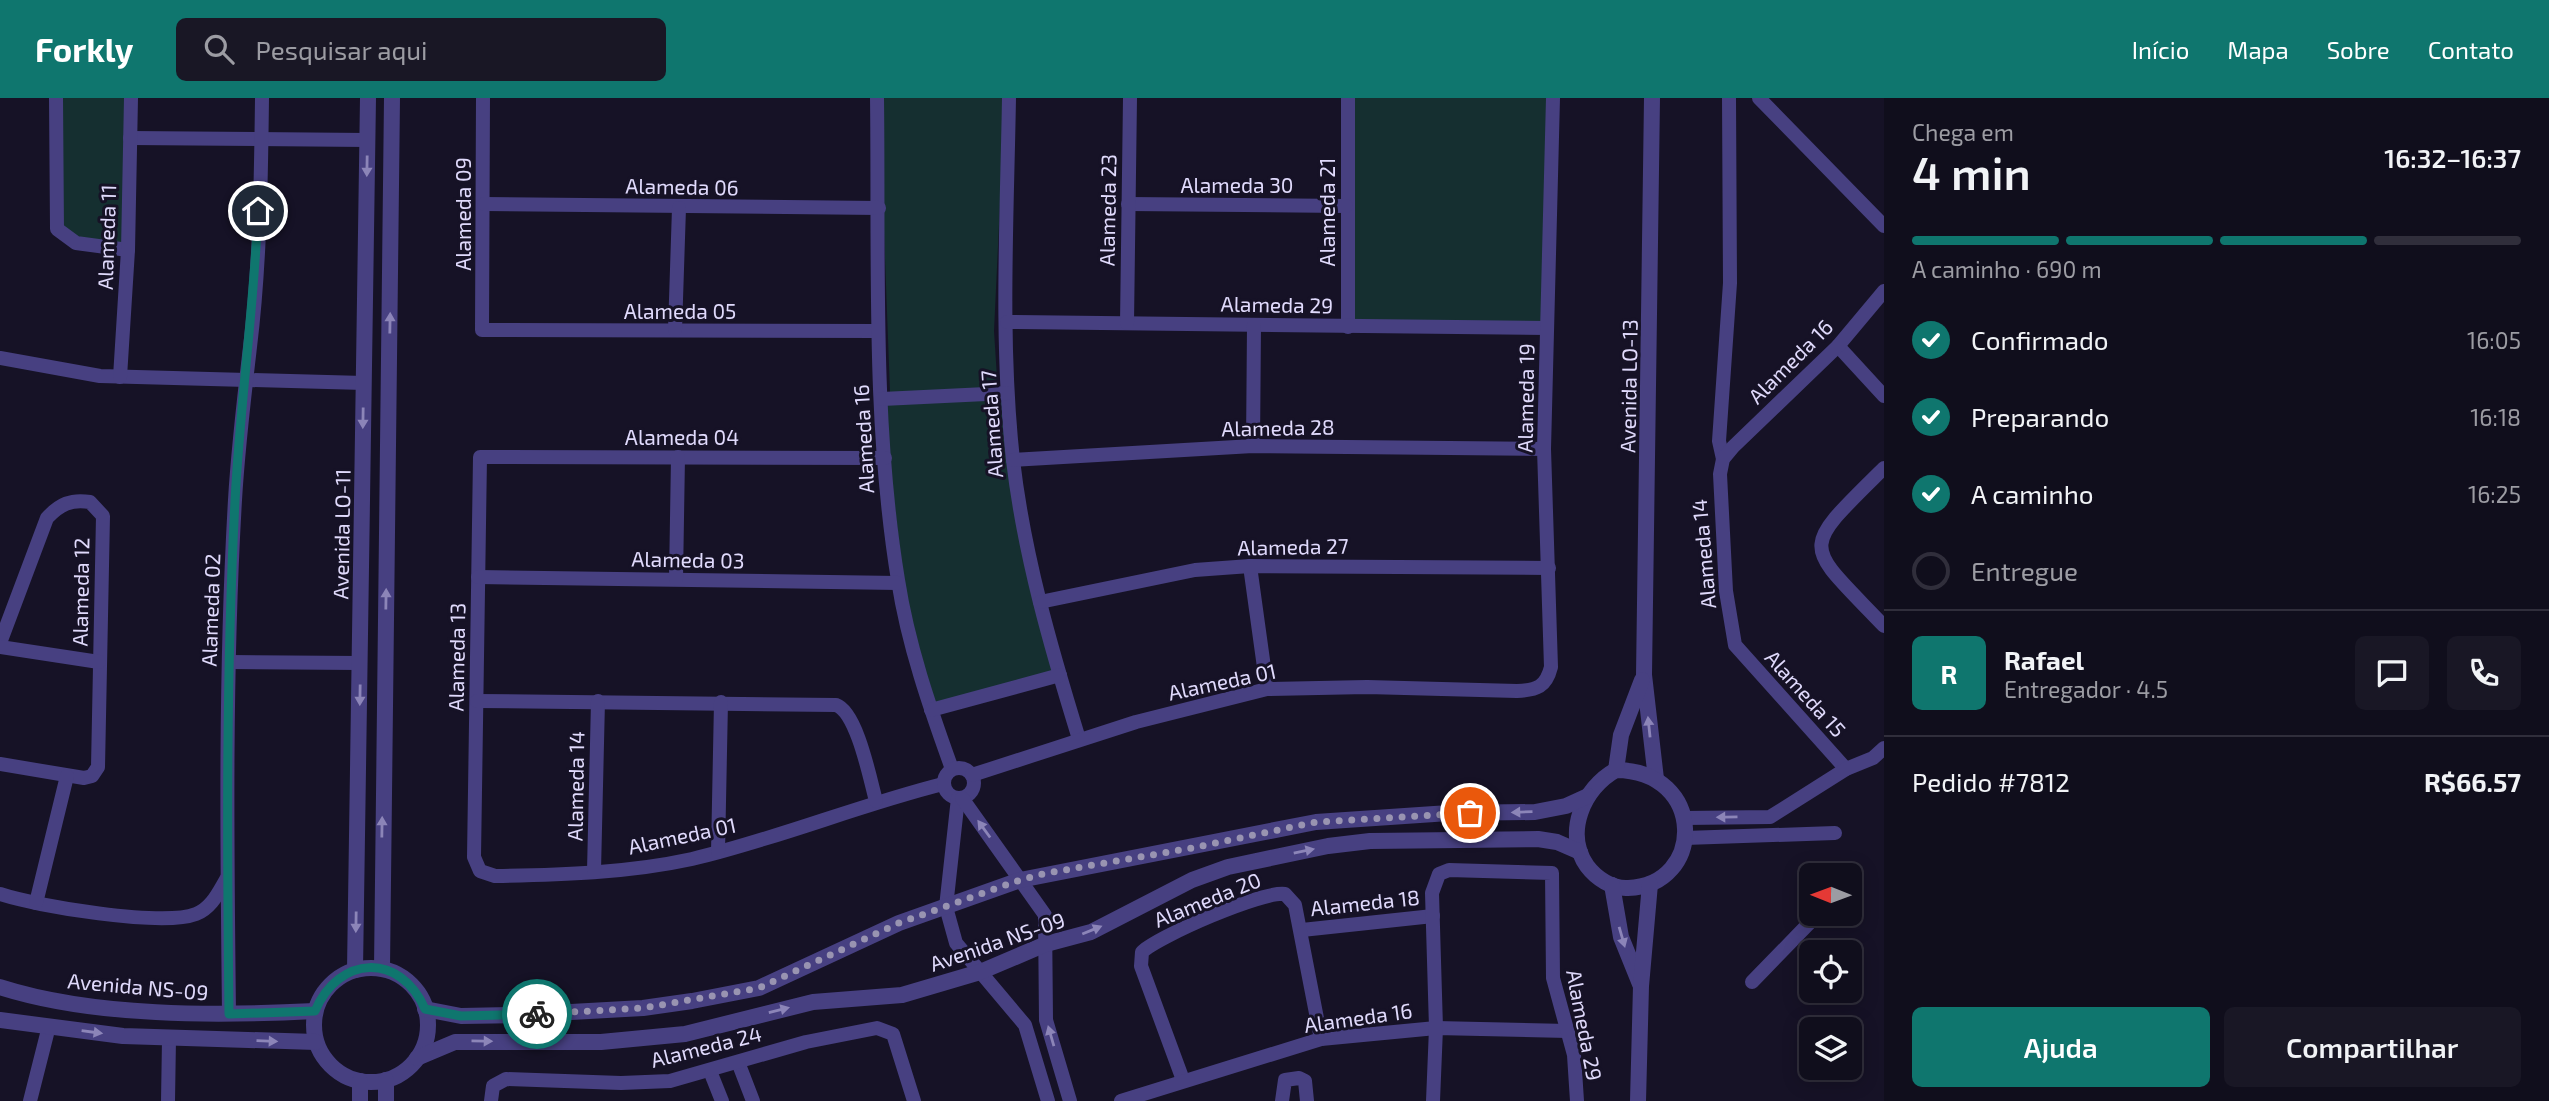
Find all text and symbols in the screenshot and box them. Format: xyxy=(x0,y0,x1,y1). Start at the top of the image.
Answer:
search box xyxy=(176,18,666,81)
text: Forkly xyxy=(35,29,134,69)
icon: search xyxy=(200,30,238,68)
text: Pesquisar aqui xyxy=(256,34,428,65)
text: Início xyxy=(2132,35,2189,64)
text: Mapa xyxy=(2227,35,2289,64)
text: Sobre xyxy=(2327,35,2390,64)
text: Contato xyxy=(2428,35,2514,64)
text: Chega em xyxy=(1912,118,2014,146)
text: 16:32–16:37 xyxy=(2384,142,2521,173)
text: 4 min xyxy=(1912,144,2031,199)
street label: Alameda 23 xyxy=(1094,154,1120,266)
one-way arrow xyxy=(361,155,373,177)
street label: Alameda 09 xyxy=(450,157,475,271)
street label: Alameda 21 xyxy=(1314,158,1339,266)
street label: Alameda 30 xyxy=(1180,172,1294,197)
street label: Alameda 06 xyxy=(625,173,739,199)
pin xyxy=(228,181,288,241)
street label: Alameda 11 xyxy=(92,184,120,290)
icon: home xyxy=(239,192,277,230)
text: A caminho · 690 m xyxy=(1912,255,2102,283)
street label: Alameda 29 xyxy=(1221,291,1333,317)
street label: Alameda 05 xyxy=(624,298,736,323)
one-way arrow xyxy=(385,311,396,333)
street label: Alameda 16 xyxy=(1743,314,1837,408)
street label: Avenida LO-13 xyxy=(1614,319,1642,453)
icon: check xyxy=(1912,321,1950,359)
text: Confirmado xyxy=(1971,324,2109,355)
text: 16:05 xyxy=(2467,326,2521,354)
street label: Alameda 19 xyxy=(1512,343,1538,453)
street label: Alameda 17 xyxy=(975,369,1007,479)
street label: Alameda 16 xyxy=(848,384,878,494)
icon: check xyxy=(1912,398,1950,436)
text: Preparando xyxy=(1971,401,2109,432)
text: 16:18 xyxy=(2470,403,2521,431)
one-way arrow xyxy=(357,407,369,429)
street label: Alameda 28 xyxy=(1221,414,1335,440)
street label: Alameda 04 xyxy=(625,424,739,449)
street label: Avenida LO-11 xyxy=(327,469,355,599)
icon: check xyxy=(1912,475,1950,513)
text: A caminho xyxy=(1971,478,2094,509)
text: 16:25 xyxy=(2468,480,2521,508)
street label: Alameda 14 xyxy=(1686,498,1720,610)
street label: Alameda 27 xyxy=(1237,533,1349,559)
street label: Alameda 12 xyxy=(67,537,93,647)
street label: Alameda 03 xyxy=(631,546,745,572)
street label: Alameda 02 xyxy=(196,553,224,667)
text: Entregue xyxy=(1971,555,2078,586)
one-way arrow xyxy=(380,588,392,610)
street label: Alameda 13 xyxy=(443,602,469,712)
button: chat xyxy=(2355,636,2429,710)
button: phone xyxy=(2447,636,2521,710)
street label: Alameda 15 xyxy=(1760,644,1852,742)
text: Rafael xyxy=(2004,644,2084,675)
street label: Alameda 01 xyxy=(1166,657,1278,705)
text: R xyxy=(1941,658,1957,689)
text: Entregador · 4.5 xyxy=(2004,675,2168,703)
one-way arrow xyxy=(354,684,366,706)
one-way arrow xyxy=(1643,716,1654,738)
street label: Alameda 14 xyxy=(562,731,588,841)
text: Pedido #7812 xyxy=(1912,766,2070,797)
text: R$66.57 xyxy=(2424,766,2521,797)
pin xyxy=(1440,783,1500,843)
icon: bag xyxy=(1451,794,1489,832)
one-way arrow xyxy=(1511,807,1533,818)
street label: Alameda 01 xyxy=(626,811,738,859)
one-way arrow xyxy=(1716,812,1738,823)
one-way arrow xyxy=(376,815,388,837)
one-way arrow xyxy=(977,820,991,838)
one-way arrow xyxy=(1293,845,1315,856)
north arrow xyxy=(1799,863,1862,926)
map controls xyxy=(1799,863,1862,1080)
street label: Alameda 20 xyxy=(1150,866,1264,932)
street label: Alameda 18 xyxy=(1309,884,1421,920)
street label: Avenida NS-09 xyxy=(926,906,1068,976)
one-way arrow xyxy=(350,911,361,933)
one-way arrow xyxy=(1082,924,1103,935)
one-way arrow xyxy=(1618,927,1628,948)
button: locate xyxy=(1799,940,1862,1003)
street label: Avenida NS-09 xyxy=(67,967,209,1005)
street label: Alameda 29 xyxy=(1562,967,1608,1083)
courier xyxy=(502,979,572,1049)
icon: bike xyxy=(518,995,556,1033)
street label: Alameda 16 xyxy=(1302,997,1414,1037)
one-way arrow xyxy=(769,1004,791,1015)
button: Ajuda xyxy=(1912,1007,2210,1087)
button: Compartilhar xyxy=(2224,1007,2521,1087)
button: layers xyxy=(1799,1017,1862,1080)
street label: Alameda 24 xyxy=(648,1020,764,1072)
one-way arrow xyxy=(1045,1025,1055,1046)
one-way arrow xyxy=(81,1026,103,1037)
one-way arrow xyxy=(256,1035,278,1046)
one-way arrow xyxy=(471,1036,493,1047)

